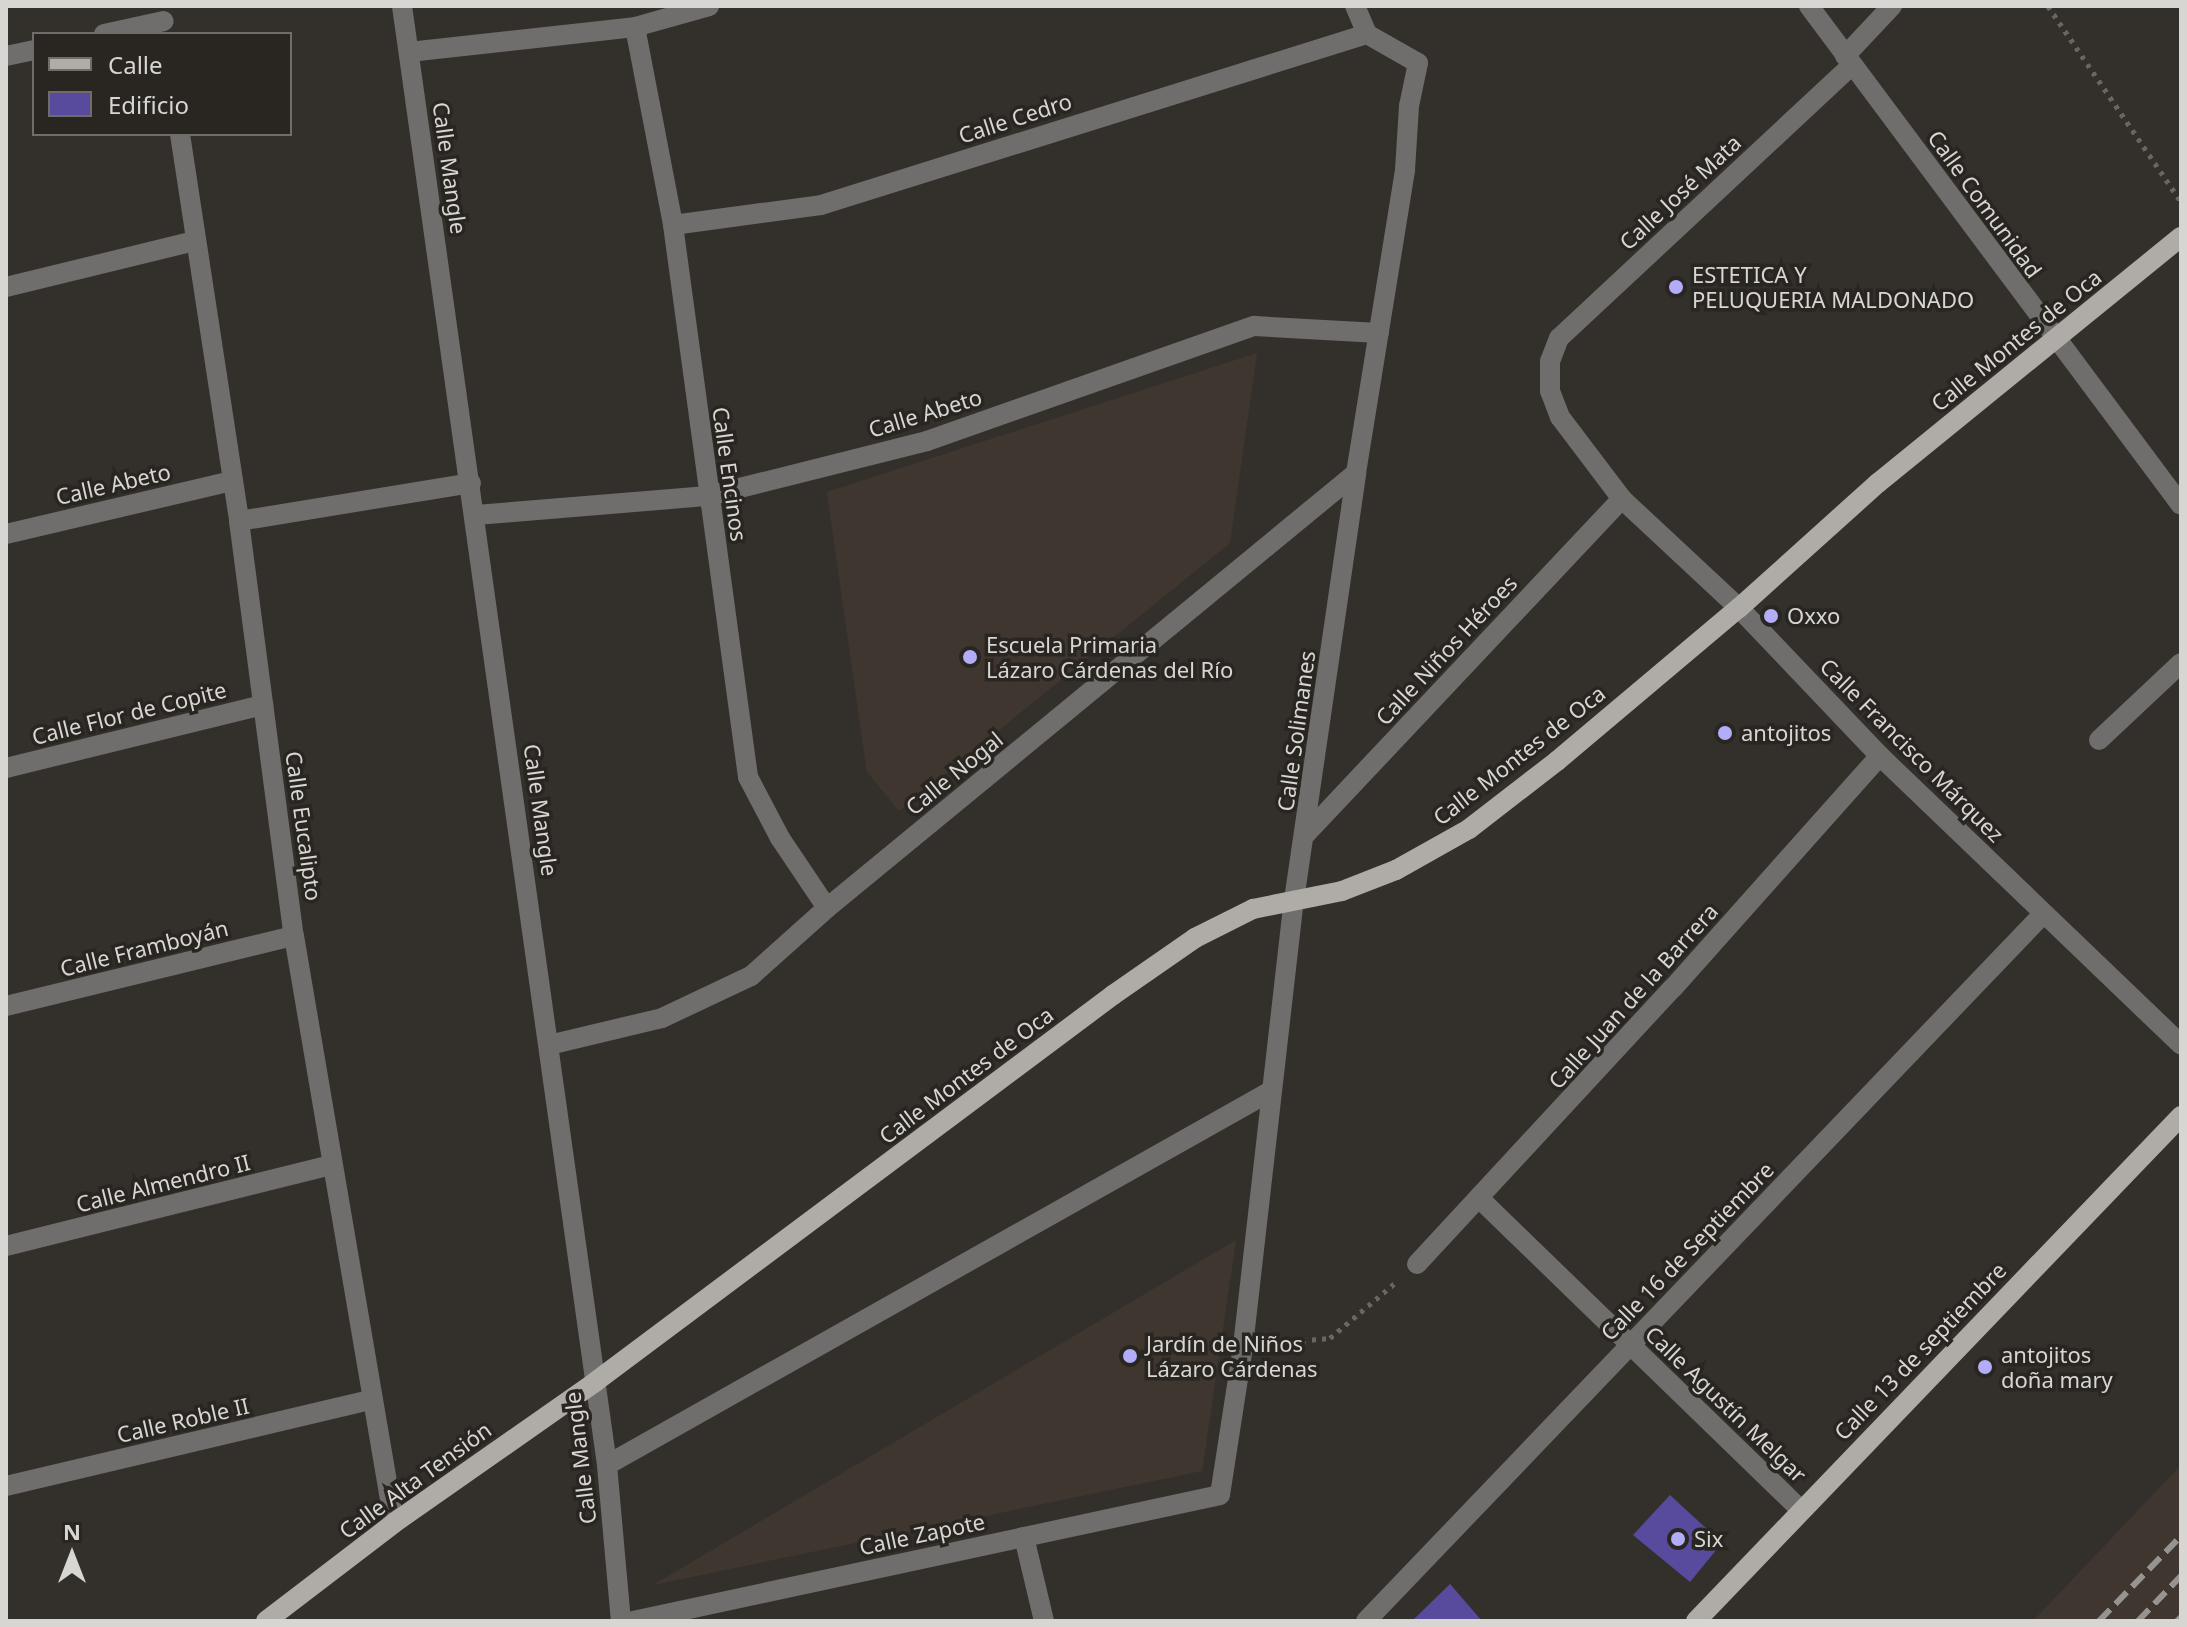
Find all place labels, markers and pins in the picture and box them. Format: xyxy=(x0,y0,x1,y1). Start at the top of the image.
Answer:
place label: ESTETICA Y PELUQUERIA MALDONADO xyxy=(1692,261,1974,312)
marker: ESTETICA Y PELUQUERIA MALDONADO xyxy=(1667,278,1685,296)
place label: Oxxo xyxy=(1787,603,1840,629)
marker: Oxxo xyxy=(1762,607,1780,625)
place label: Escuela Primaria Lázaro Cárdenas del Río xyxy=(986,631,1233,682)
marker: Escuela Primaria Lázaro Cárdenas del Río xyxy=(961,648,979,666)
place label: antojitos xyxy=(1741,720,1831,746)
marker: antojitos xyxy=(1716,724,1734,742)
place label: Jardín de Niños Lázaro Cárdenas xyxy=(1146,1330,1318,1382)
place label: antojitos doña mary xyxy=(2001,1341,2113,1392)
marker: Jardín de Niños Lázaro Cárdenas xyxy=(1121,1347,1139,1365)
marker: antojitos doña mary xyxy=(1976,1358,1994,1376)
place label: Six xyxy=(1694,1526,1723,1552)
marker: Six xyxy=(1669,1530,1687,1548)

